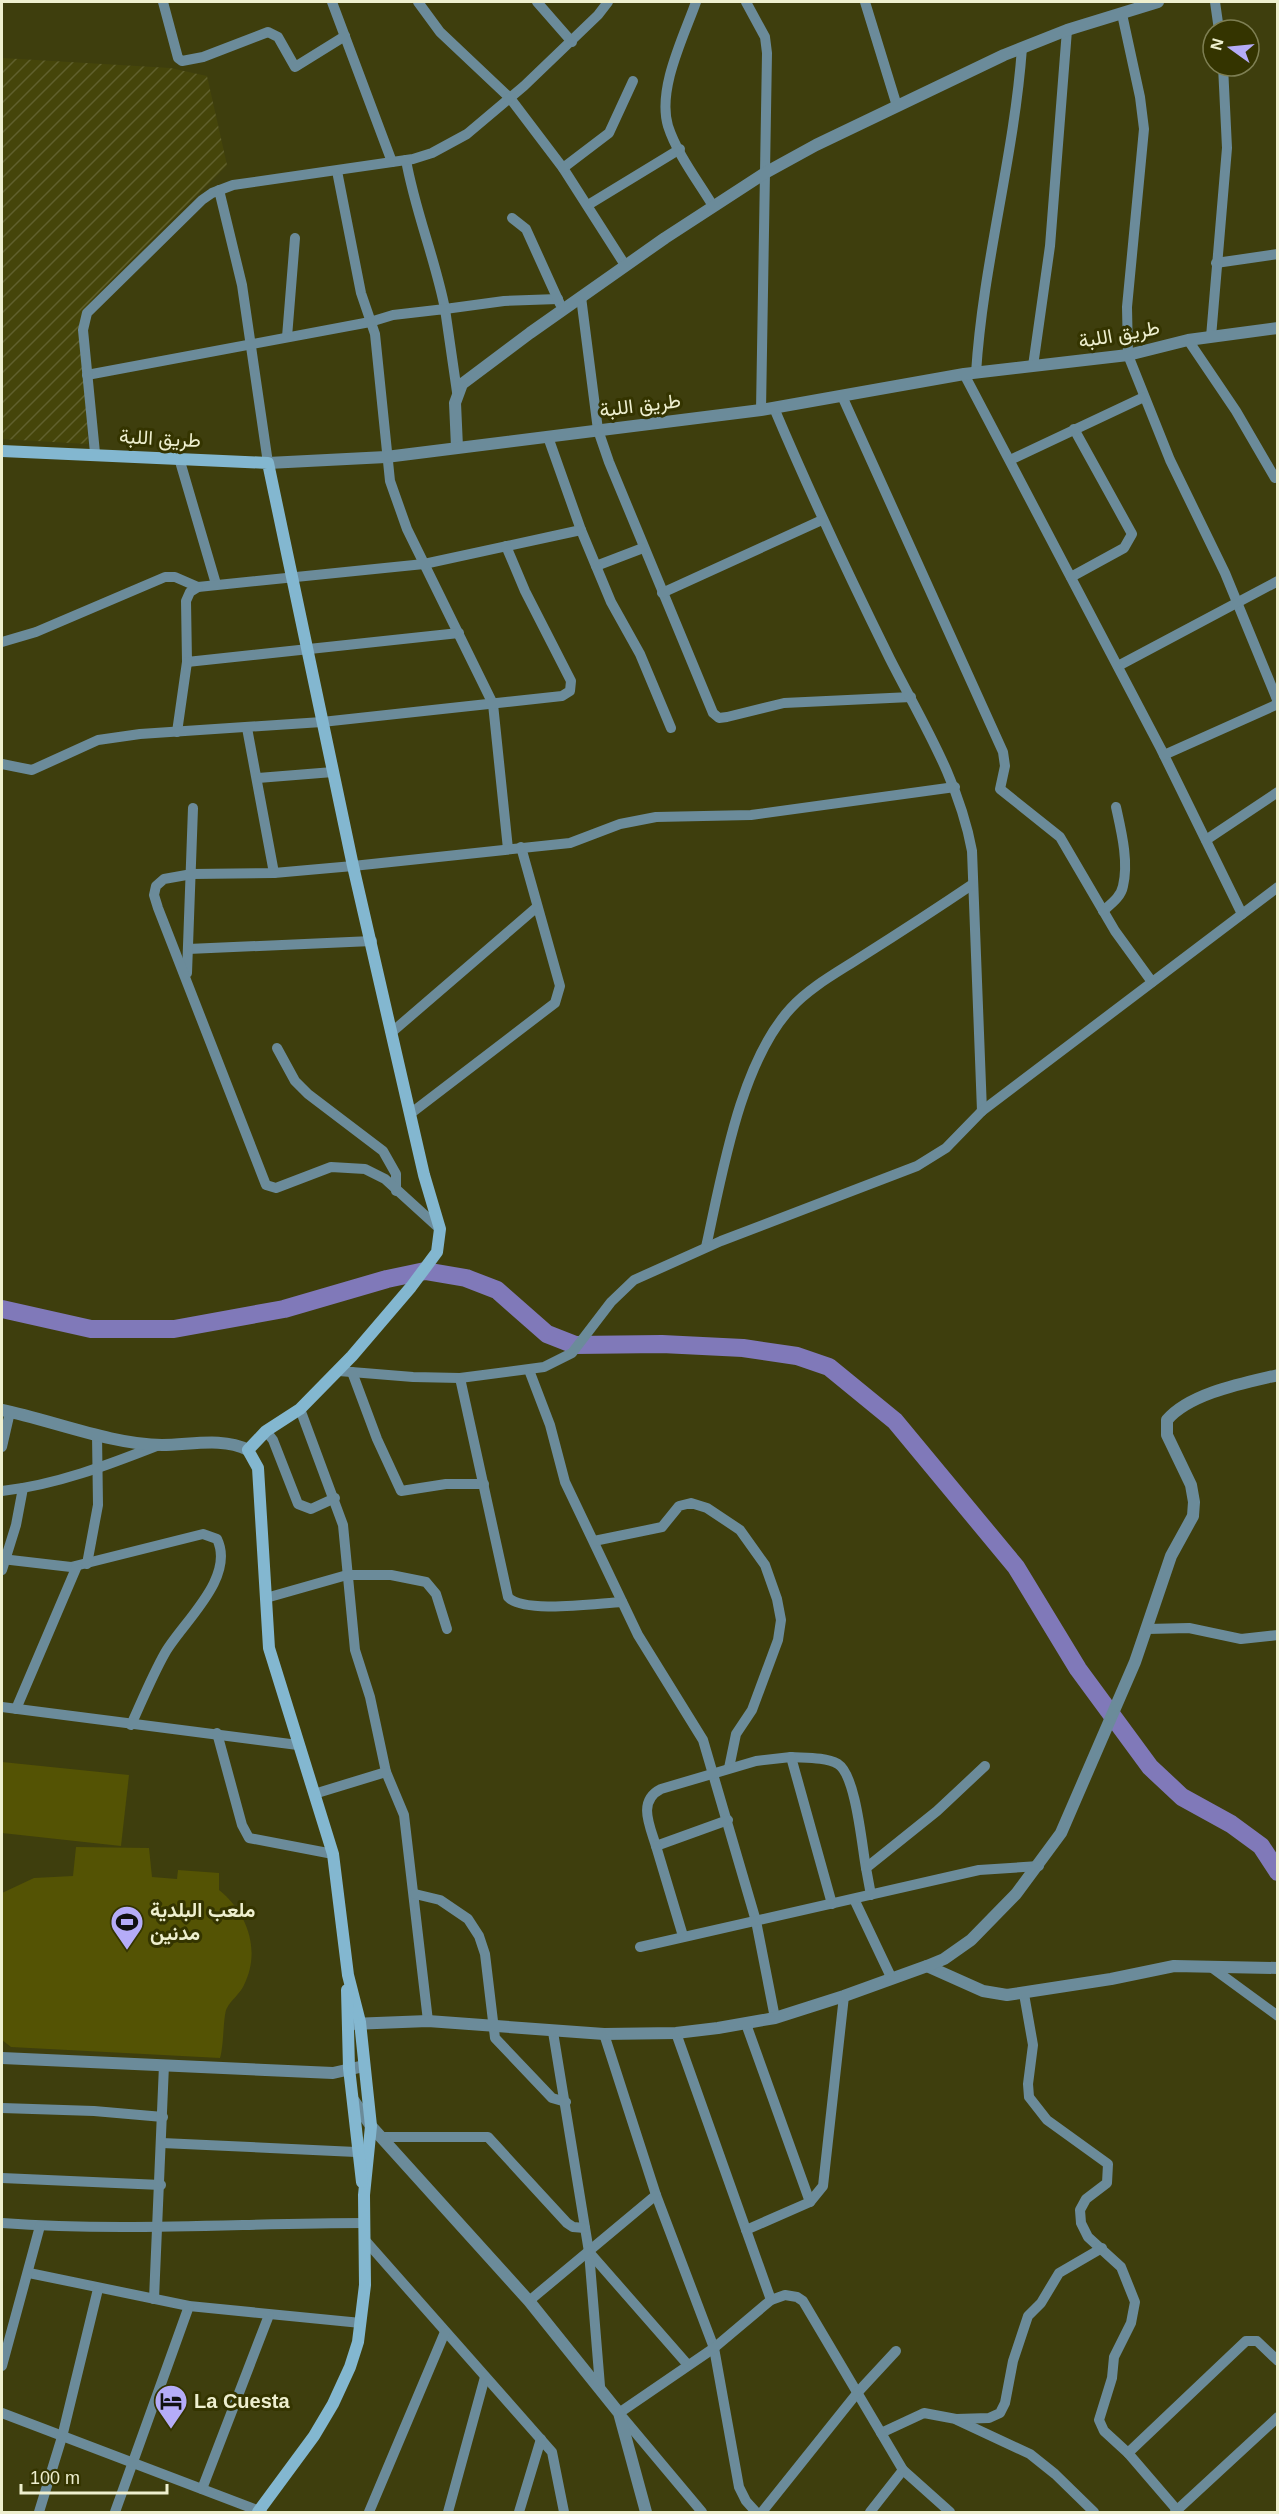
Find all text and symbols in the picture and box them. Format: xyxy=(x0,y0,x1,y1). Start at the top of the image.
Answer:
north arrow xyxy=(1201,18,1261,78)
text: N xyxy=(1207,36,1227,52)
street label: طريق اللبة xyxy=(1077,316,1162,354)
street label: طريق اللبة xyxy=(598,389,682,423)
street label: طريق اللبة xyxy=(118,425,202,453)
place label: ملعب البلدية مدنين xyxy=(150,1899,256,1945)
sports icon: ملعب البلدية مدنين xyxy=(109,1904,145,1951)
hotel icon: La Cuesta xyxy=(153,2383,189,2430)
place label: La Cuesta xyxy=(194,2390,290,2412)
scale bar xyxy=(21,2457,166,2495)
text: 100 m xyxy=(30,2468,80,2488)

